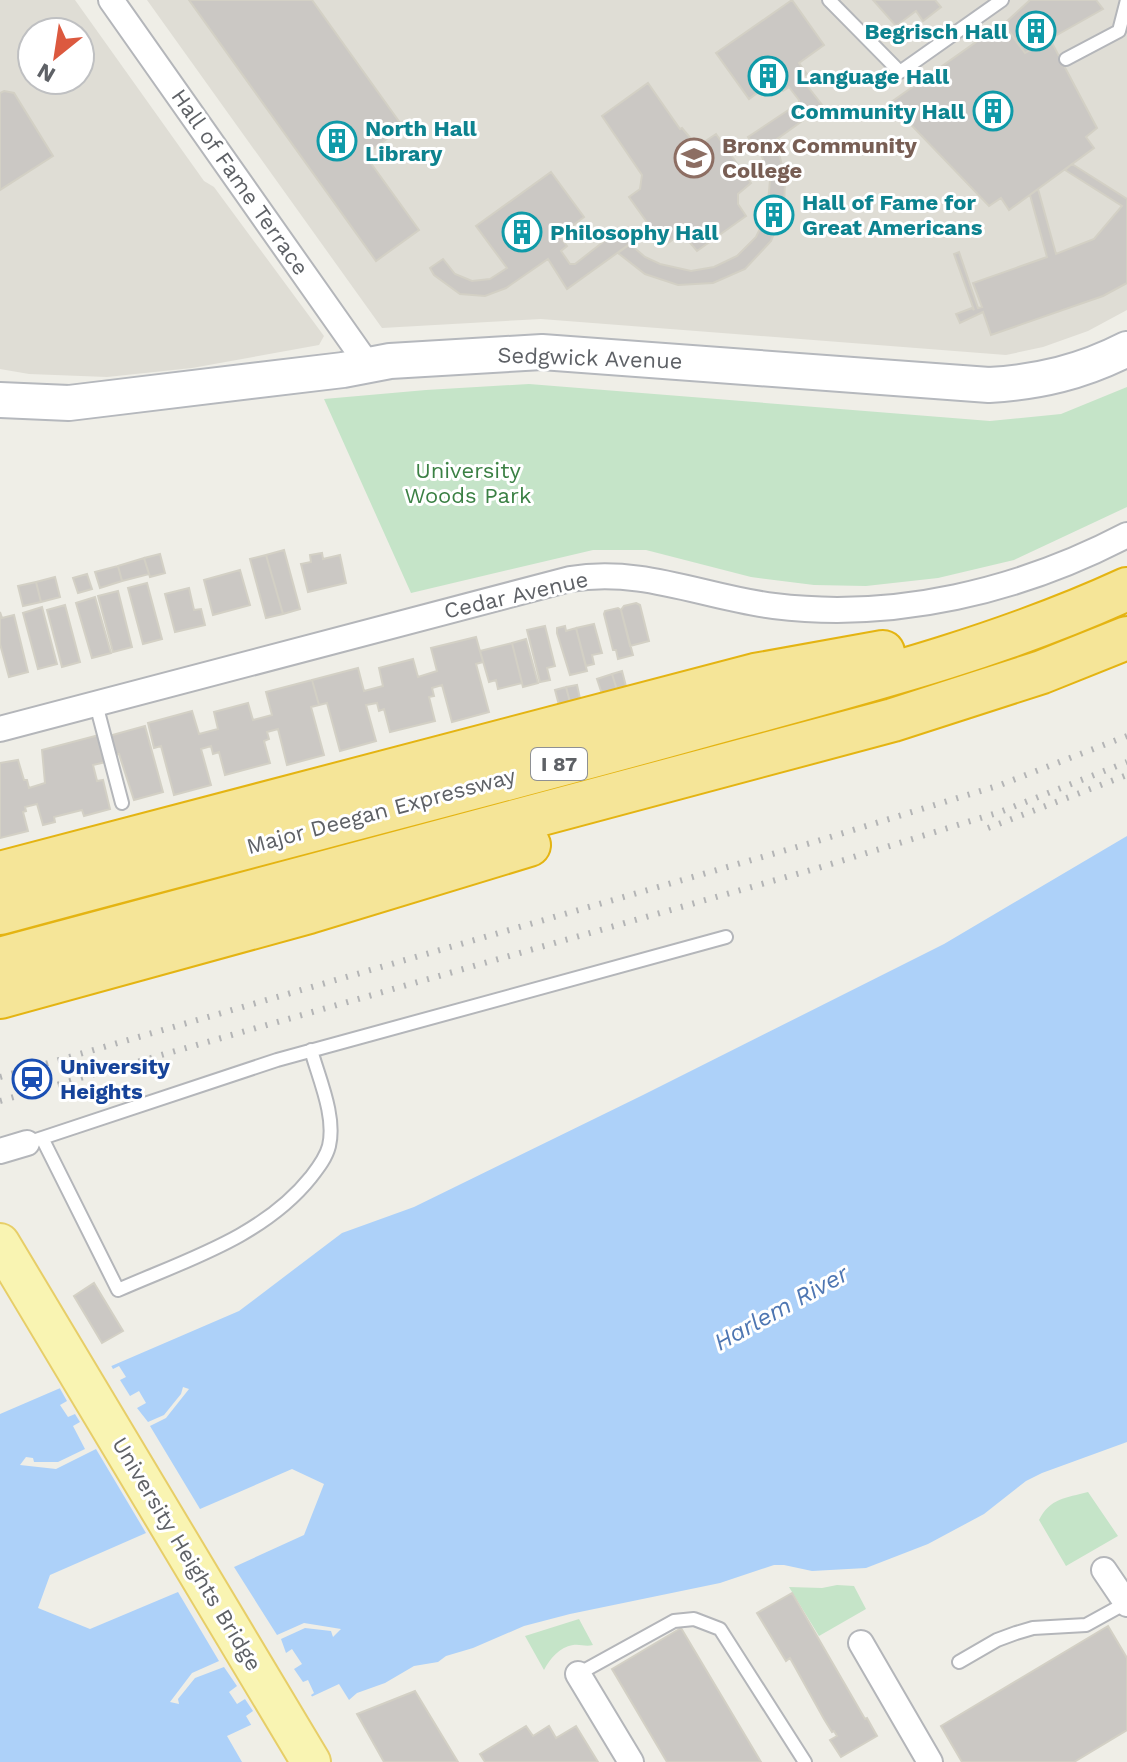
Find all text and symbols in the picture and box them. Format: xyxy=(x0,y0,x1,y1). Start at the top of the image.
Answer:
building icon: Begrisch Hall xyxy=(1015,10,1057,52)
north arrow xyxy=(16,16,96,96)
place label: Begrisch Hall xyxy=(865,19,1009,44)
building icon: Language Hall xyxy=(747,55,789,97)
text: N xyxy=(33,58,60,88)
place label: Language Hall xyxy=(796,64,950,89)
street label: Hall of Fame Terrace xyxy=(166,84,314,280)
building icon: Community Hall xyxy=(972,90,1014,132)
place label: Community Hall xyxy=(791,99,966,124)
place label: North Hall Library xyxy=(365,116,478,166)
building icon: North Hall Library xyxy=(316,120,358,162)
place label: Bronx Community College xyxy=(722,133,918,183)
school or university icon: Bronx Community College xyxy=(673,137,715,179)
place label: Hall of Fame for Great Americans xyxy=(802,190,983,240)
building icon: Hall of Fame for Great Americans xyxy=(753,194,795,236)
building icon: Philosophy Hall xyxy=(501,211,543,253)
place label: Philosophy Hall xyxy=(550,220,719,245)
street label: Sedgwick Avenue xyxy=(497,342,683,374)
park label: University Woods Park xyxy=(404,458,532,508)
street label: Cedar Avenue xyxy=(442,566,590,624)
road number: I 87 xyxy=(531,748,587,780)
street label: Major Deegan Expressway xyxy=(244,763,519,859)
place label: University Heights xyxy=(60,1054,171,1104)
station icon: University Heights xyxy=(11,1058,53,1100)
water label: Harlem River xyxy=(709,1259,854,1356)
street label: University Heights Bridge xyxy=(107,1433,267,1675)

